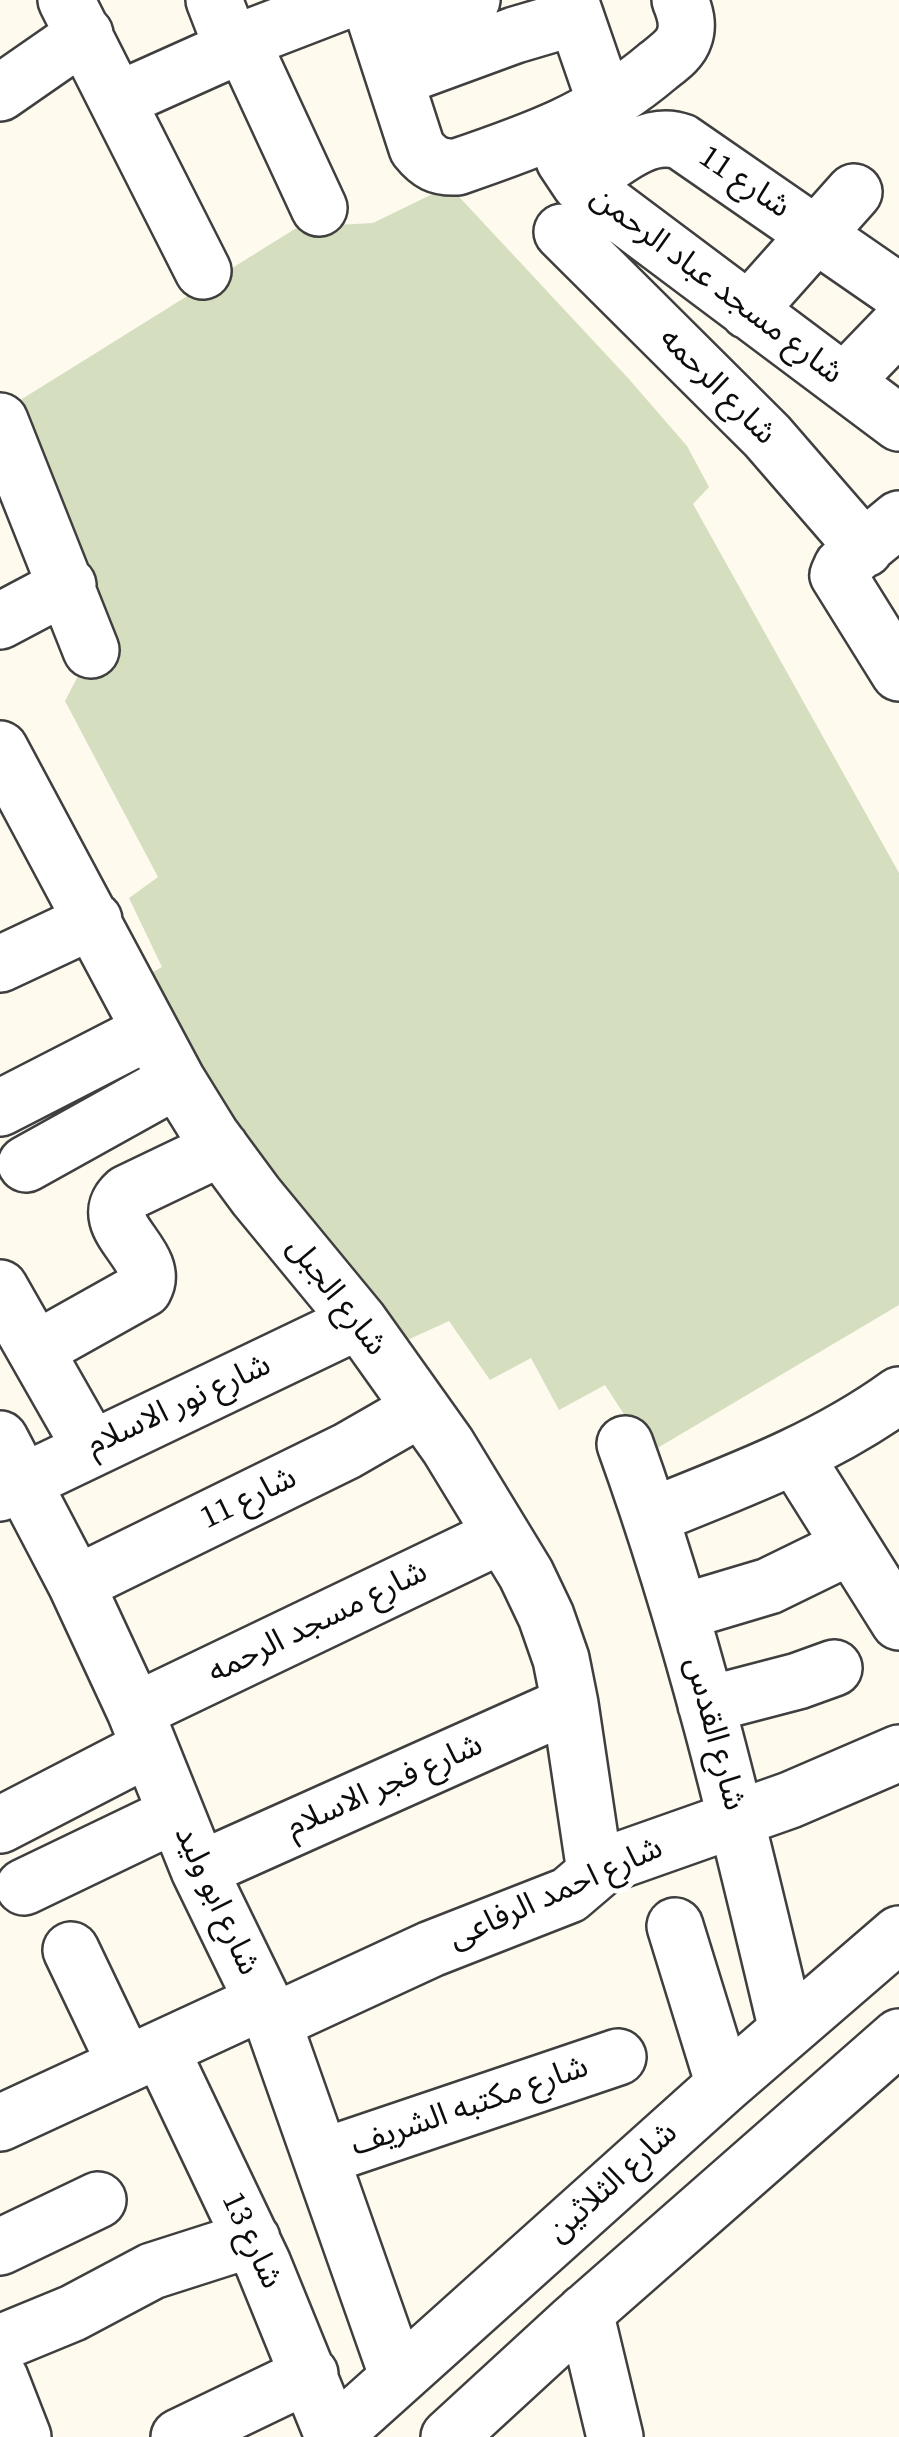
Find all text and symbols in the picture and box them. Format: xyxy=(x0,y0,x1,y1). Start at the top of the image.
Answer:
street label: شارع 11 xyxy=(691,139,797,227)
street label: شارع مسجد عباد الرحمن xyxy=(582,179,850,393)
street label: شارع الرحمه xyxy=(650,320,784,454)
street label: شارع الجبل xyxy=(278,1230,394,1364)
street label: شارع نور الاسلام xyxy=(81,1347,277,1465)
street label: شارع 11 xyxy=(195,1459,303,1539)
street label: شارع مسجد الرحمه xyxy=(202,1553,434,1693)
street label: شارع القدس xyxy=(675,1653,753,1815)
street label: شارع فجر الاسلام xyxy=(281,1727,489,1847)
street label: شارع ابو وليد xyxy=(165,1820,267,1982)
street label: شارع احمد الرفاعى xyxy=(443,1830,669,1958)
street label: شارع مكتبه الشريف xyxy=(346,2048,594,2166)
street label: شارع الثلاثين xyxy=(540,2115,686,2251)
street label: شارع 13 xyxy=(212,2187,290,2295)

